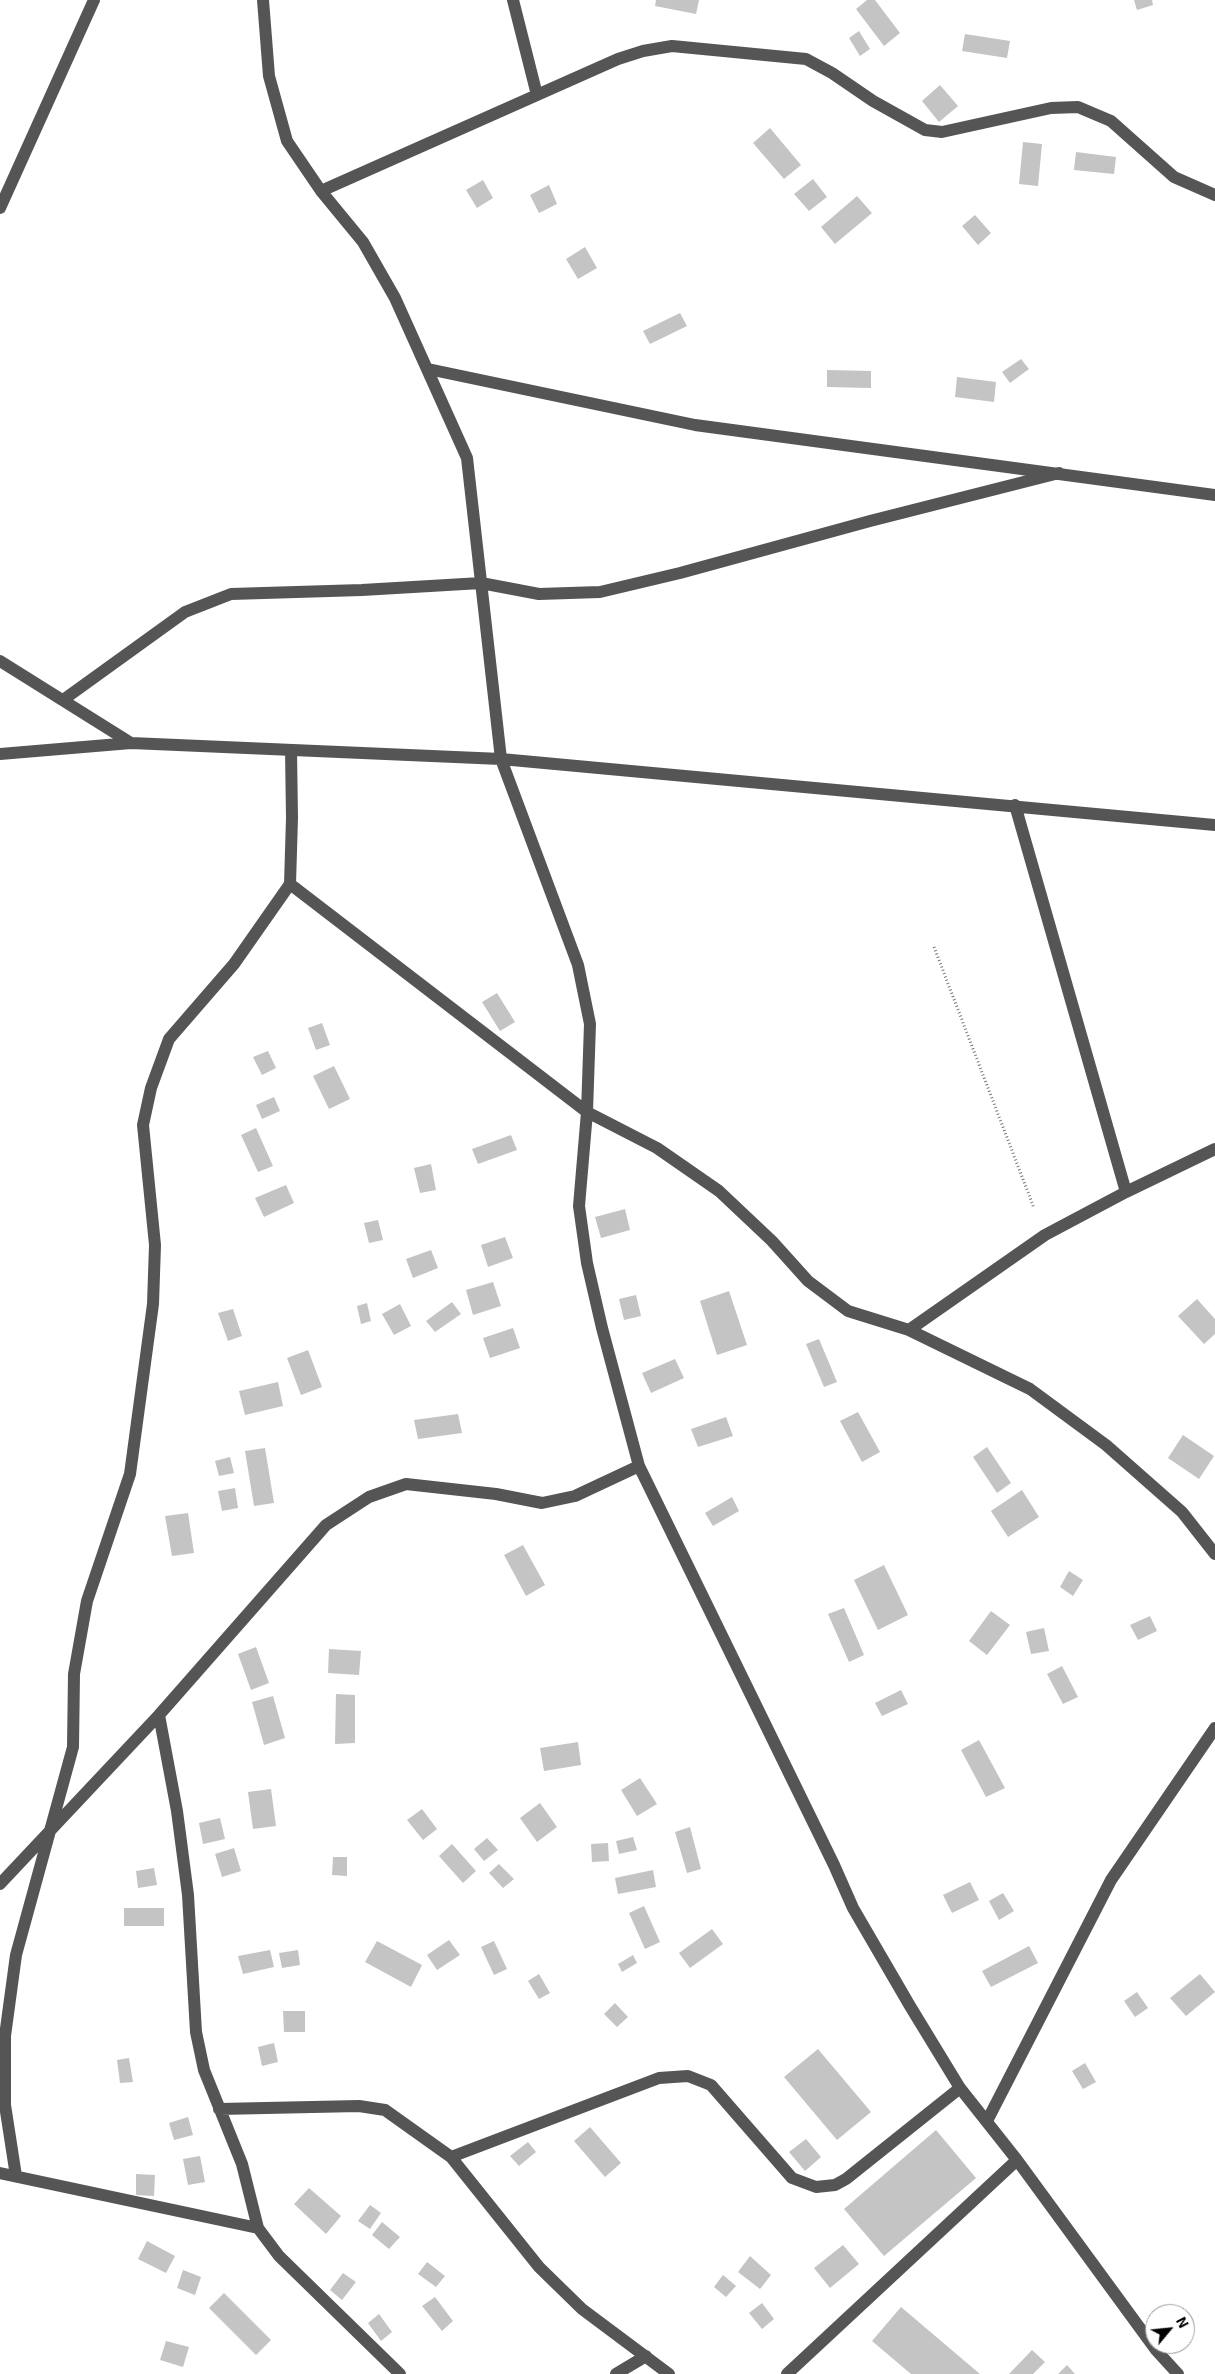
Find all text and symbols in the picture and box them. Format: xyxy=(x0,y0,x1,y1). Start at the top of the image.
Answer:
north arrow xyxy=(1145,2304,1195,2354)
text: N xyxy=(1173,2314,1193,2331)

